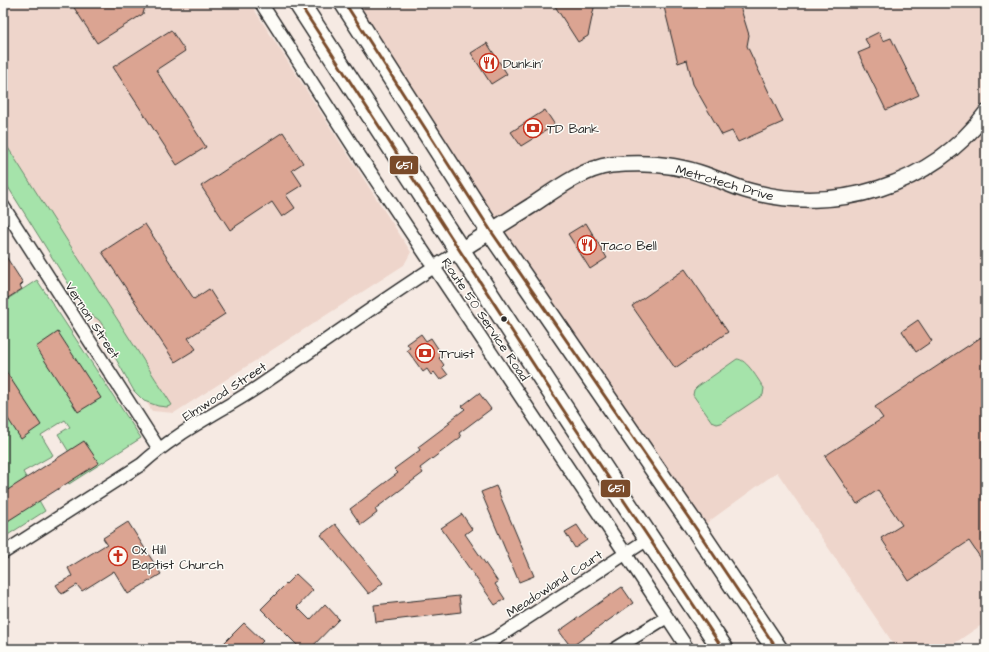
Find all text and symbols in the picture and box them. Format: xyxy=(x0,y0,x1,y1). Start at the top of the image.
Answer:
restaurant icon: Dunkin' xyxy=(478,52,500,74)
place label: Dunkin' xyxy=(503,55,543,73)
bank icon: TD Bank xyxy=(522,117,544,139)
place label: TD Bank xyxy=(547,120,599,138)
line badge: 651 xyxy=(389,155,419,175)
text: 651 xyxy=(396,158,413,173)
street label: Metrotech Drive xyxy=(674,160,776,206)
restaurant icon: Taco Bell xyxy=(576,234,598,256)
place label: Taco Bell xyxy=(601,237,657,255)
street label: Route 50 Service Road xyxy=(437,254,533,385)
street label: Vernon Street xyxy=(61,279,124,363)
unlabelled marker xyxy=(499,314,509,324)
bank icon: Truist xyxy=(414,342,436,364)
place label: Truist xyxy=(439,345,475,363)
street label: Elmwood Street xyxy=(179,357,271,426)
line badge: 651 xyxy=(600,479,631,498)
text: 651 xyxy=(608,481,625,496)
place label: Ox Hill Baptist Church xyxy=(132,541,224,574)
church icon: Ox Hill Baptist Church xyxy=(107,545,129,567)
street label: Meadowland Court xyxy=(503,546,607,622)

